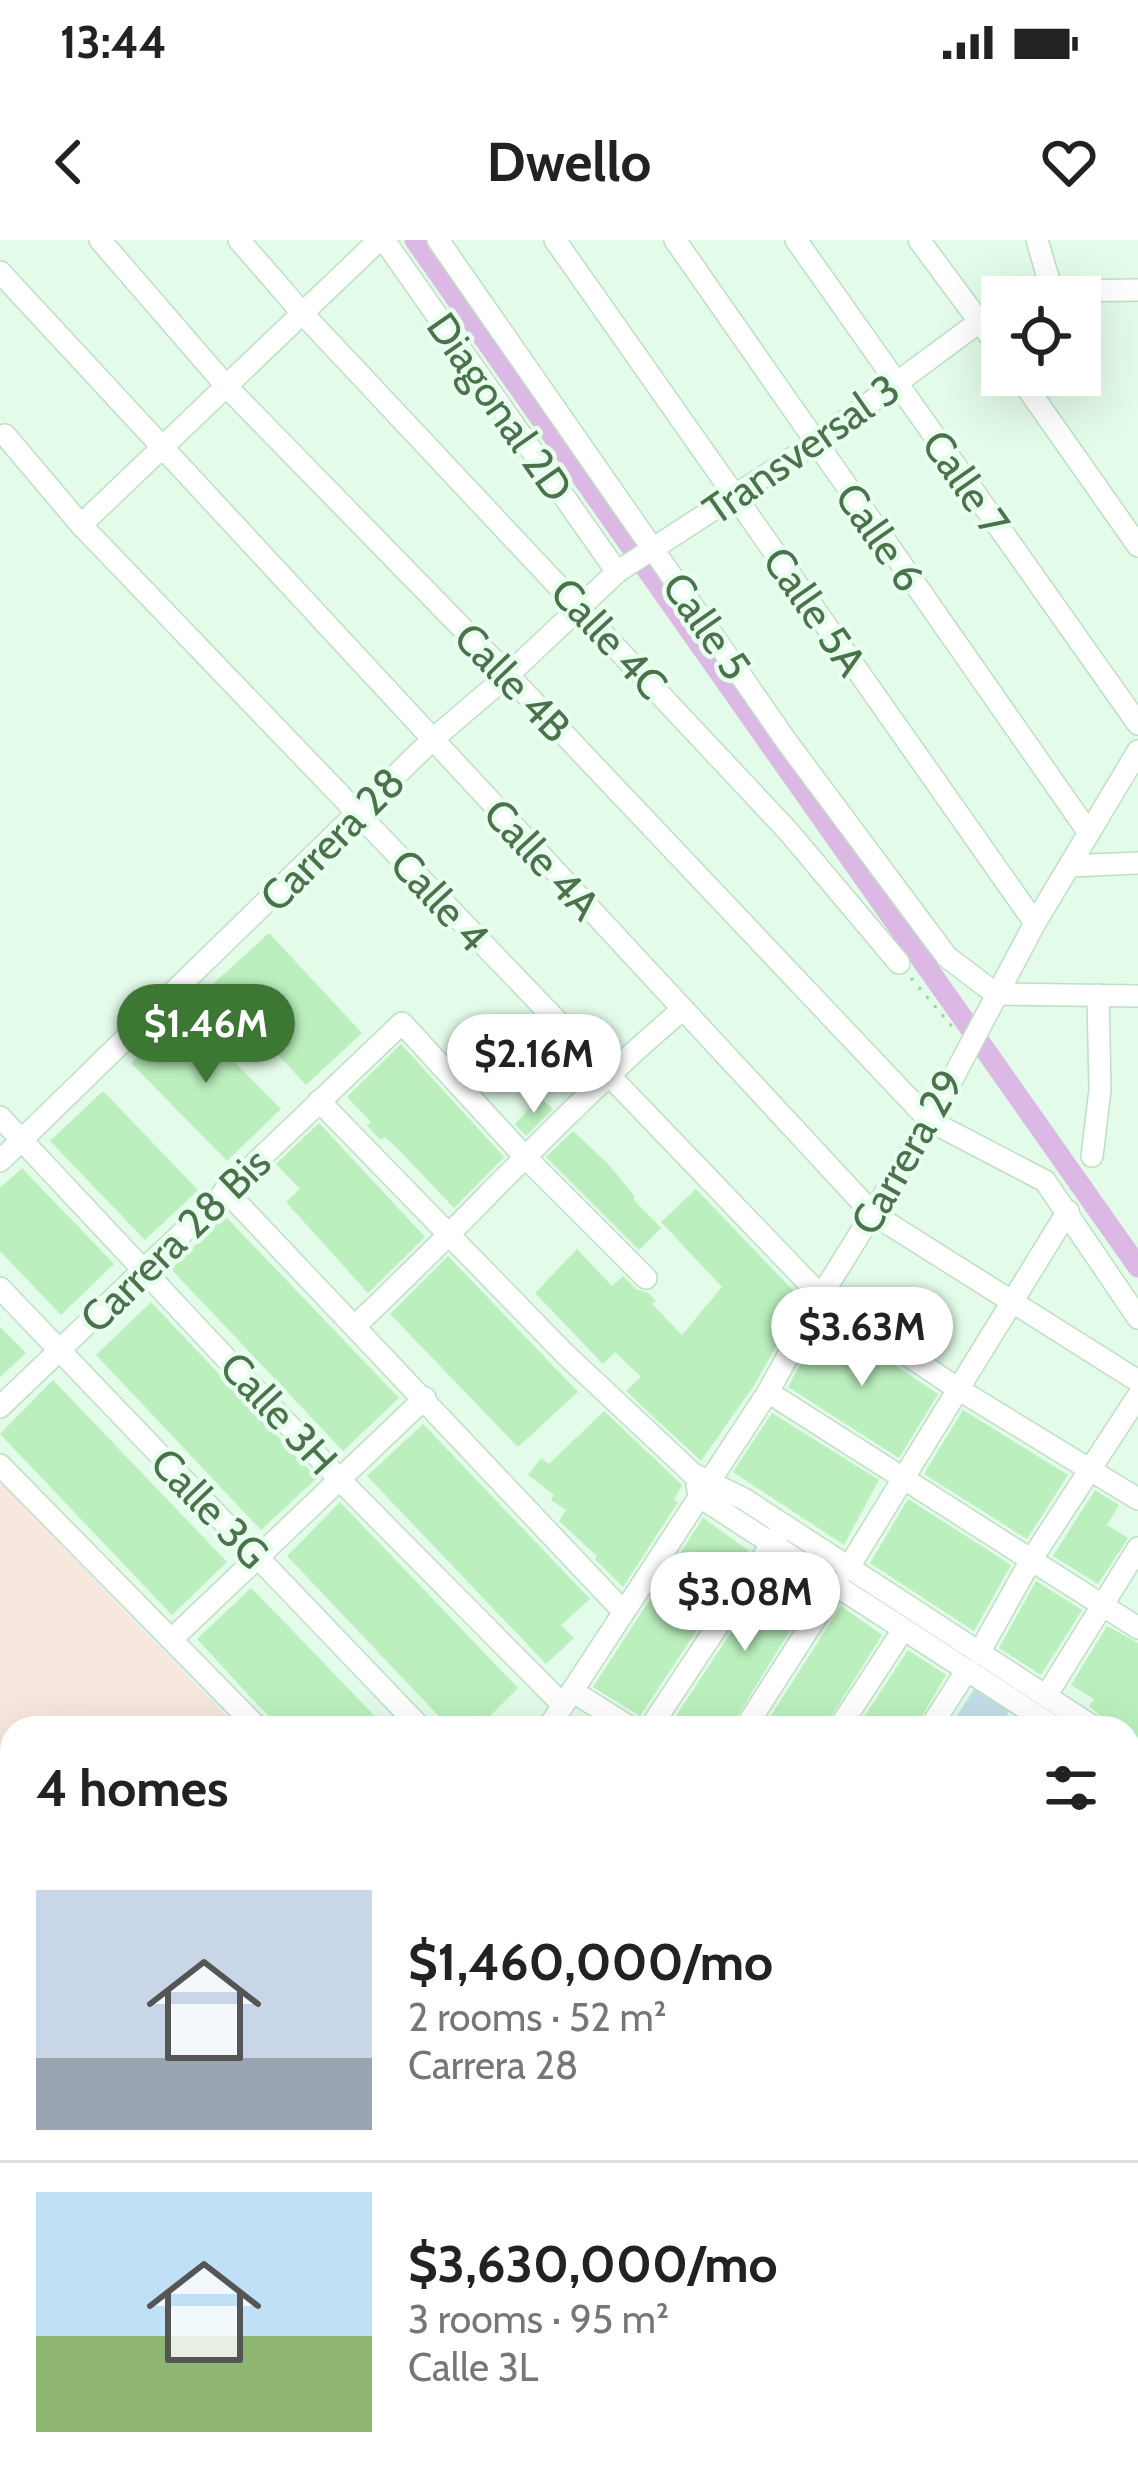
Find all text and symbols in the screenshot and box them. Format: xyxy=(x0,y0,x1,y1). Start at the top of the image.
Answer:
text: 13:44 xyxy=(60,15,167,69)
icon: back xyxy=(36,129,102,195)
text: Dwello xyxy=(487,129,651,195)
icon: heart xyxy=(1036,129,1102,195)
map controls xyxy=(981,276,1101,396)
button: locate xyxy=(981,276,1101,396)
street label: Diagonal 2D xyxy=(416,302,584,512)
street label: Transversal 3 xyxy=(693,362,909,536)
street label: Calle 7 xyxy=(911,420,1021,546)
street label: Calle 6 xyxy=(824,473,936,601)
street label: Calle 5A xyxy=(752,537,878,685)
street label: Calle 5 xyxy=(651,562,763,690)
street label: Calle 4C xyxy=(540,567,678,709)
street label: Calle 4B xyxy=(444,611,582,753)
street label: Carrera 28 xyxy=(249,756,415,922)
street label: Calle 4A xyxy=(473,788,611,930)
street label: Calle 4 xyxy=(380,838,500,962)
pin: $1.46M xyxy=(108,984,304,1086)
text: $1.46M xyxy=(144,999,268,1047)
pin: $2.16M xyxy=(436,1014,632,1116)
text: $2.16M xyxy=(474,1029,594,1077)
street label: Carrera 29 xyxy=(839,1060,975,1244)
street label: Carrera 28 Bis xyxy=(69,1136,281,1344)
pin: $3.63M xyxy=(764,1287,960,1389)
text: $3.63M xyxy=(798,1302,926,1350)
street label: Calle 3H xyxy=(209,1341,349,1485)
street label: Calle 3G xyxy=(140,1437,280,1579)
pin: $3.08M xyxy=(647,1552,843,1654)
text: $3.08M xyxy=(677,1567,813,1615)
icon: filters xyxy=(1038,1755,1104,1821)
text: 4 homes xyxy=(36,1757,228,1819)
text: $1,460,000/mo xyxy=(408,1931,773,1993)
icon: home xyxy=(132,1938,276,2082)
text: 2 rooms · 52 m² xyxy=(408,1993,667,2041)
text: Carrera 28 xyxy=(408,2041,578,2089)
text: $3,630,000/mo xyxy=(408,2233,778,2295)
icon: home xyxy=(132,2240,276,2384)
text: 3 rooms · 95 m² xyxy=(408,2295,669,2343)
text: Calle 3L xyxy=(408,2343,538,2391)

